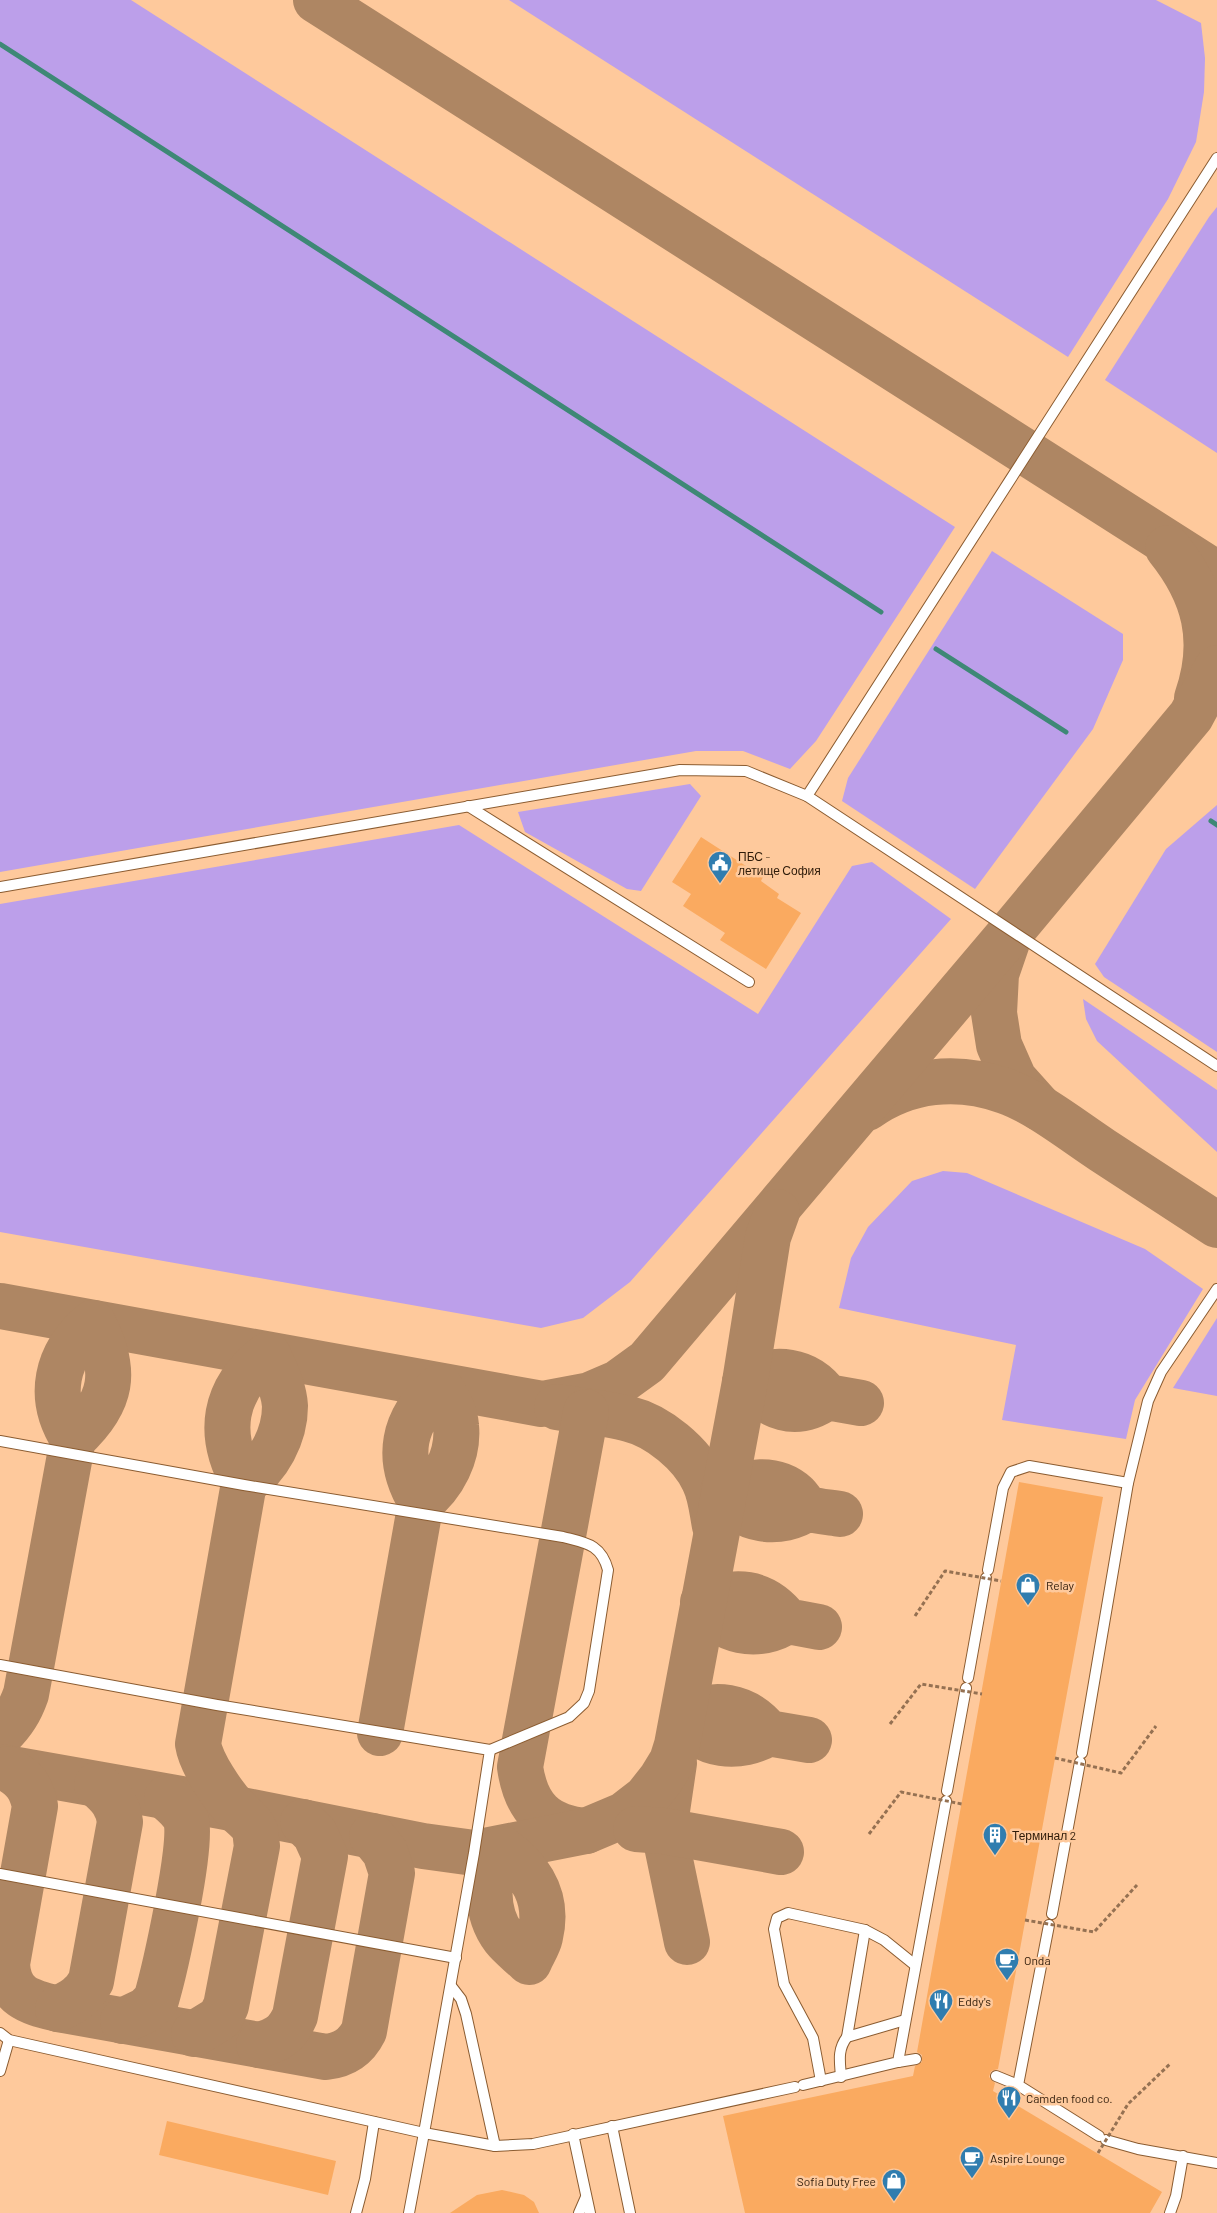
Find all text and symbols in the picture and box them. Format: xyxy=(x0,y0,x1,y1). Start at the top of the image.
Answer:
place label: ПБС - летище София xyxy=(738,849,821,878)
public building icon: ПБС - летище София xyxy=(707,850,733,884)
shop icon: Relay xyxy=(1015,1572,1041,1606)
place label: Relay xyxy=(1046,1578,1075,1592)
building icon: Терминал 2 xyxy=(982,1822,1008,1856)
place label: Терминал 2 xyxy=(1012,1828,1076,1843)
cafe icon: Onda xyxy=(994,1947,1020,1981)
place label: Onda xyxy=(1024,1953,1051,1967)
restaurant icon: Eddy's xyxy=(928,1988,954,2022)
place label: Eddy's xyxy=(958,1994,991,2008)
restaurant icon: Camden food co. xyxy=(996,2085,1022,2119)
place label: Camden food co. xyxy=(1026,2091,1113,2105)
cafe icon: Aspire Lounge xyxy=(959,2145,985,2179)
place label: Aspire Lounge xyxy=(990,2151,1065,2165)
shop icon: Sofia Duty Free xyxy=(881,2168,907,2202)
place label: Sofia Duty Free xyxy=(797,2174,876,2188)

